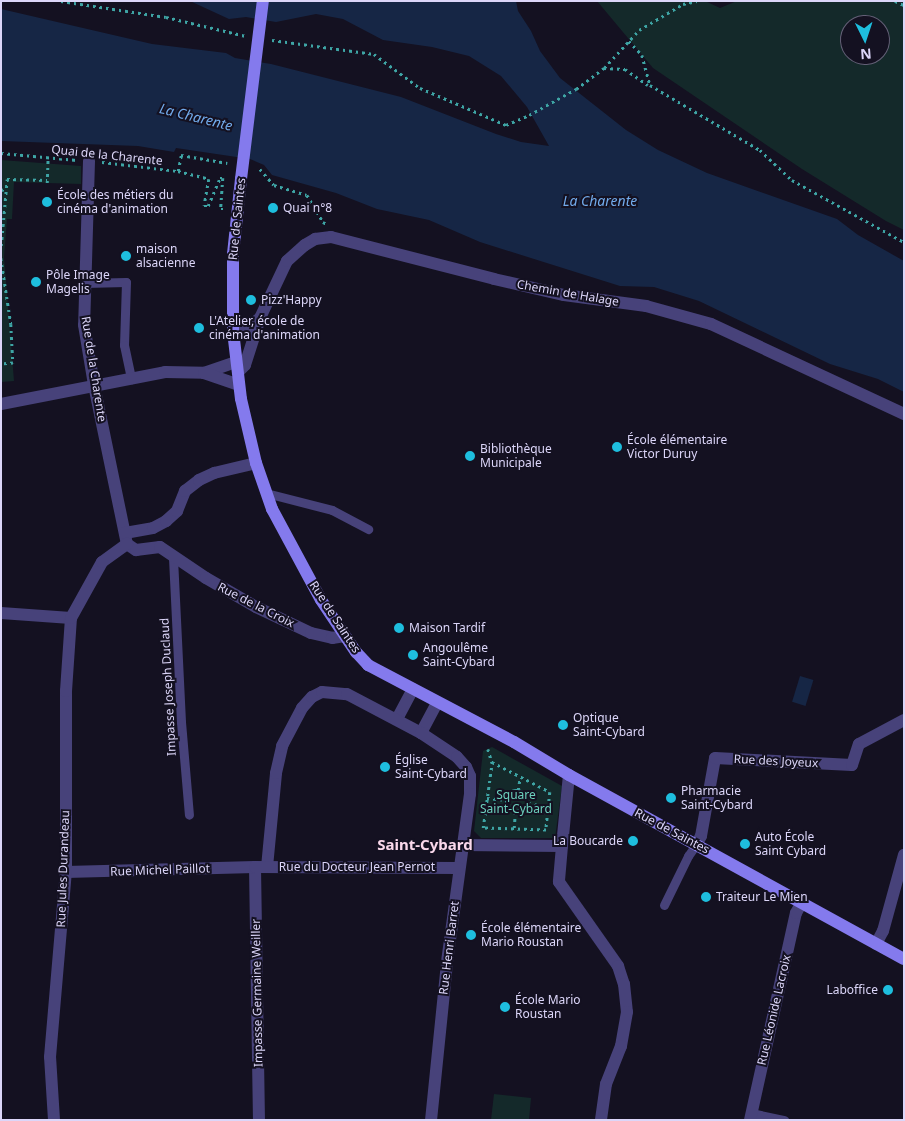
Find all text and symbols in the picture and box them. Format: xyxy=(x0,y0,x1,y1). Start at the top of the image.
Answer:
north arrow xyxy=(840,15,890,65)
text: N xyxy=(860,45,872,64)
water label: La Charente xyxy=(158,100,234,134)
street label: Quai de la Charente xyxy=(51,142,163,168)
street label: Rue de Saintes xyxy=(226,177,248,261)
place label: École des métiers du cinéma d'animation xyxy=(57,188,173,216)
water label: La Charente xyxy=(563,193,637,209)
marker: École des métiers du cinéma d'animation xyxy=(41,196,53,208)
place label: Quai n°8 xyxy=(283,201,332,215)
marker: Quai n°8 xyxy=(267,202,279,214)
place label: maison alsacienne xyxy=(136,242,196,270)
marker: maison alsacienne xyxy=(120,250,132,262)
place label: Pôle Image Magelis xyxy=(46,268,110,296)
marker: Pôle Image Magelis xyxy=(30,276,42,288)
street label: Chemin de Halage xyxy=(516,277,620,309)
place label: Pizz'Happy xyxy=(261,293,322,307)
marker: Pizz'Happy xyxy=(245,294,257,306)
place label: L'Atelier, école de cinéma d'animation xyxy=(209,314,320,342)
street label: Rue de la Charente xyxy=(79,315,109,423)
marker: L'Atelier, école de cinéma d'animation xyxy=(193,322,205,334)
place label: École élémentaire Victor Duruy xyxy=(627,433,727,461)
marker: École élémentaire Victor Duruy xyxy=(611,441,623,453)
place label: Bibliothèque Municipale xyxy=(480,442,552,470)
marker: Bibliothèque Municipale xyxy=(464,450,476,462)
street label: Rue de Saintes xyxy=(306,578,364,656)
street label: Rue de la Croix xyxy=(215,580,297,630)
street label: Impasse Joseph Duclaud xyxy=(157,618,179,756)
place label: Maison Tardif xyxy=(409,621,485,635)
marker: Maison Tardif xyxy=(393,622,405,634)
place label: Angoulême Saint-Cybard xyxy=(423,641,495,669)
marker: Angoulême Saint-Cybard xyxy=(407,649,419,661)
place label: Optique Saint-Cybard xyxy=(573,711,645,739)
marker: Optique Saint-Cybard xyxy=(557,719,569,731)
street label: Rue des Joyeux xyxy=(733,752,819,770)
place label: Église Saint-Cybard xyxy=(395,753,467,781)
marker: Église Saint-Cybard xyxy=(379,761,391,773)
place label: Pharmacie Saint-Cybard xyxy=(681,784,753,812)
park label: Square Saint-Cybard xyxy=(480,788,552,816)
marker: Pharmacie Saint-Cybard xyxy=(665,792,677,804)
street label: Rue de Saintes xyxy=(632,805,712,857)
street label: Rue Jules Durandeau xyxy=(54,810,72,928)
place label: Auto École Saint Cybard xyxy=(755,830,826,858)
place label: La Boucarde xyxy=(553,834,623,848)
marker: La Boucarde xyxy=(627,835,639,847)
district label: Saint-Cybard xyxy=(377,836,473,854)
marker: Auto École Saint Cybard xyxy=(739,838,751,850)
street label: Rue du Docteur Jean Pernot xyxy=(279,860,435,874)
street label: Rue Michel Paillot xyxy=(110,861,210,879)
place label: Traiteur Le Mien xyxy=(716,890,808,904)
marker: Traiteur Le Mien xyxy=(700,891,712,903)
street label: Rue Henri Barret xyxy=(436,900,462,996)
street label: Impasse Germaine Weiller xyxy=(249,919,265,1067)
place label: École élémentaire Mario Roustan xyxy=(481,921,581,949)
marker: École élémentaire Mario Roustan xyxy=(465,929,477,941)
street label: Rue Léonide Lacroix xyxy=(754,953,794,1067)
place label: Laboffice xyxy=(826,983,878,997)
marker: Laboffice xyxy=(882,984,894,996)
place label: École Mario Roustan xyxy=(515,993,581,1021)
marker: École Mario Roustan xyxy=(499,1001,511,1013)

